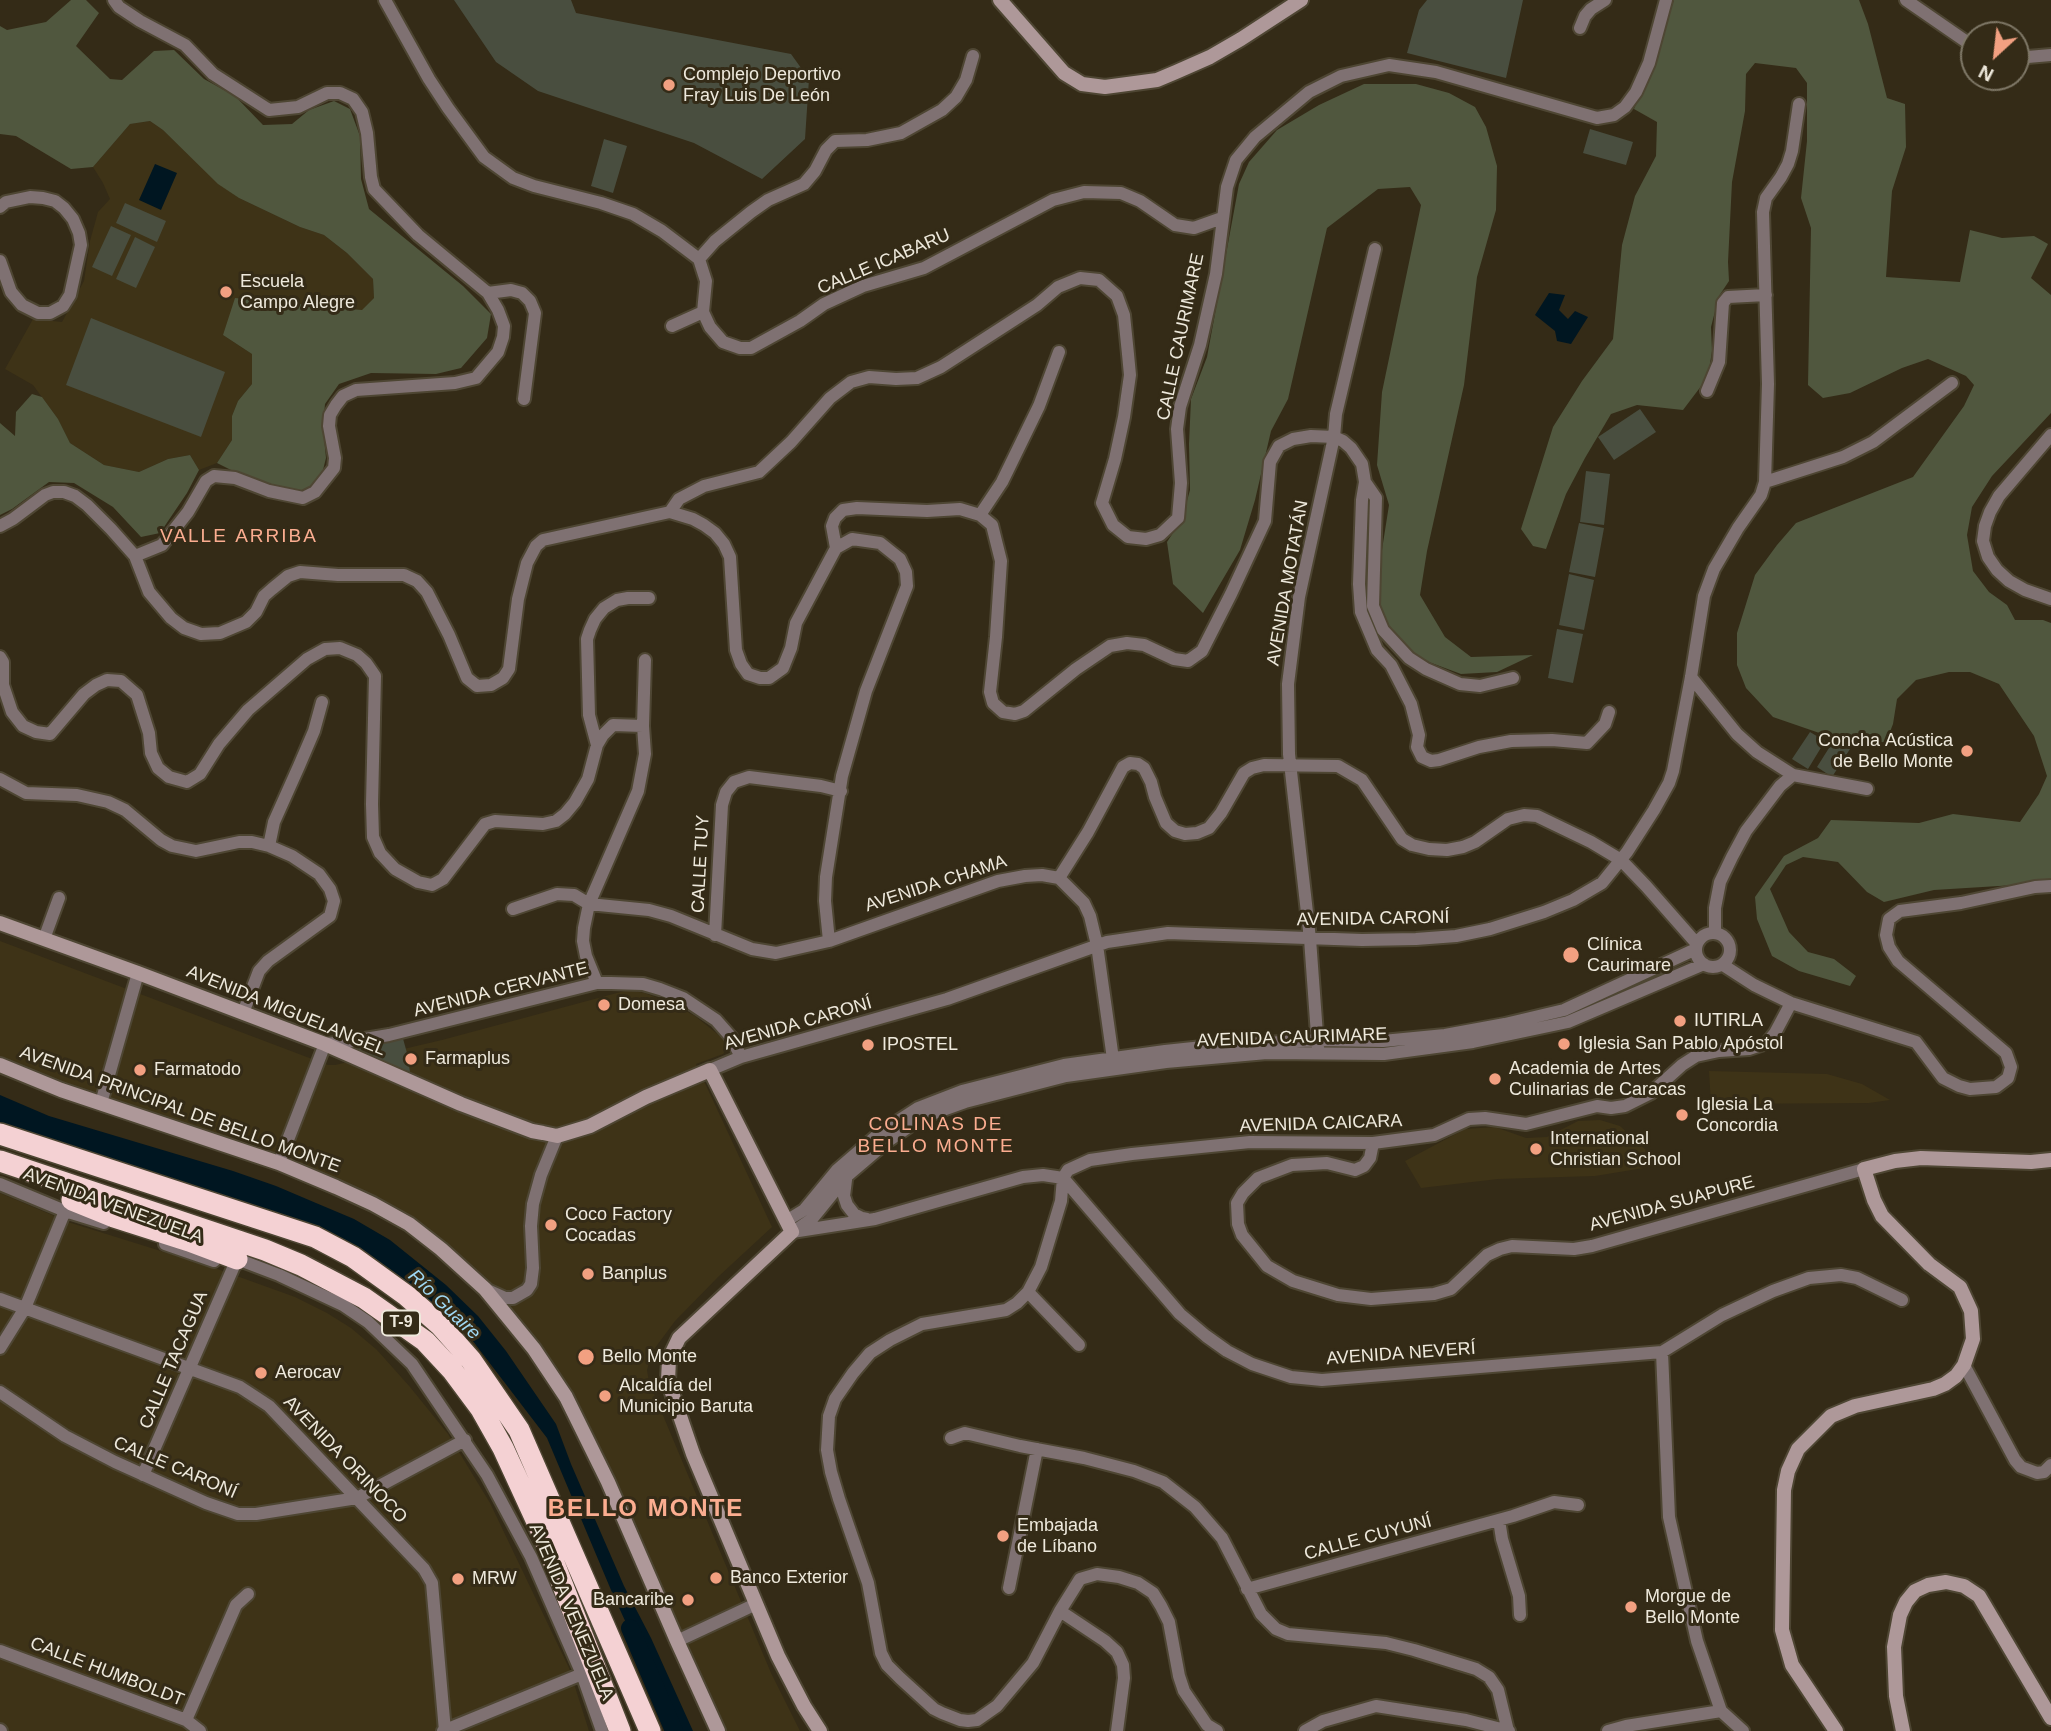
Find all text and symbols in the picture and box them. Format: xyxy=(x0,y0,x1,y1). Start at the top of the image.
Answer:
north arrow xyxy=(1960,21,2030,91)
text: N xyxy=(1975,61,1997,86)
place label: Complejo Deportivo Fray Luis De León xyxy=(683,64,841,106)
marker: Complejo Deportivo Fray Luis De León xyxy=(661,77,677,93)
street label: CALLE ICABARU xyxy=(814,224,954,300)
street label: CALLE CAURIMARE xyxy=(1153,252,1209,422)
place label: Escuela Campo Alegre xyxy=(240,271,355,314)
marker: Escuela Campo Alegre xyxy=(218,284,234,300)
street label: AVENIDA MOTATÁN xyxy=(1263,498,1313,668)
district label: VALLE ARRIBA xyxy=(162,526,316,548)
place label: Concha Acústica de Bello Monte xyxy=(1818,730,1953,772)
marker: Concha Acústica de Bello Monte xyxy=(1959,743,1975,759)
street label: CALLE TUY xyxy=(688,814,714,914)
street label: AVENIDA CHAMA xyxy=(862,851,1010,917)
street label: AVENIDA CARONÍ xyxy=(1296,907,1450,931)
place label: Clínica Caurimare xyxy=(1587,934,1671,976)
marker: Clínica Caurimare xyxy=(1561,945,1581,965)
street label: AVENIDA CERVANTE xyxy=(412,958,590,1022)
street label: AVENIDA MIGUELANGEL xyxy=(183,961,389,1061)
street label: AVENIDA CARONÍ xyxy=(722,993,874,1055)
place label: Domesa xyxy=(618,994,685,1016)
marker: Domesa xyxy=(596,997,612,1013)
place label: IUTIRLA xyxy=(1694,1010,1763,1032)
marker: IUTIRLA xyxy=(1672,1013,1688,1029)
street label: AVENIDA CAURIMARE xyxy=(1196,1024,1388,1052)
place label: Iglesia San Pablo Apóstol xyxy=(1578,1033,1783,1055)
place label: IPOSTEL xyxy=(882,1034,958,1056)
marker: Iglesia San Pablo Apóstol xyxy=(1556,1036,1572,1052)
marker: IPOSTEL xyxy=(860,1037,876,1053)
street label: AVENIDA PRINCIPAL DE BELLO MONTE xyxy=(17,1042,343,1178)
place label: Farmaplus xyxy=(425,1048,510,1070)
marker: Farmaplus xyxy=(403,1051,419,1067)
place label: Academia de Artes Culinarias de Caracas xyxy=(1509,1058,1686,1100)
place label: Farmatodo xyxy=(154,1059,241,1081)
marker: Farmatodo xyxy=(132,1062,148,1078)
marker: Academia de Artes Culinarias de Caracas xyxy=(1487,1071,1503,1087)
place label: Iglesia La Concordia xyxy=(1696,1094,1778,1136)
marker: Iglesia La Concordia xyxy=(1674,1107,1690,1123)
street label: AVENIDA CAICARA xyxy=(1239,1110,1403,1138)
district label: COLINAS DE BELLO MONTE xyxy=(859,1114,1013,1158)
place label: International Christian School xyxy=(1550,1128,1681,1170)
marker: International Christian School xyxy=(1528,1141,1544,1157)
street label: AVENIDA VENEZUELA xyxy=(20,1163,206,1249)
street label: AVENIDA SUAPURE xyxy=(1587,1172,1757,1236)
place label: Coco Factory Cocadas xyxy=(565,1204,672,1246)
marker: Coco Factory Cocadas xyxy=(543,1217,559,1233)
place label: Banplus xyxy=(602,1263,667,1285)
water label: Río Guaire xyxy=(403,1265,485,1345)
marker: Banplus xyxy=(580,1266,596,1282)
street label: CALLE TACAGUA xyxy=(135,1288,213,1432)
road number: T-9 xyxy=(382,1310,420,1336)
street label: AVENIDA NEVERÍ xyxy=(1326,1338,1476,1370)
place label: Bello Monte xyxy=(602,1346,697,1368)
marker: Bello Monte xyxy=(576,1347,596,1367)
place label: Aerocav xyxy=(275,1362,341,1384)
marker: Aerocav xyxy=(253,1365,269,1381)
place label: Alcaldía del Municipio Baruta xyxy=(619,1375,753,1418)
marker: Alcaldía del Municipio Baruta xyxy=(597,1388,613,1404)
street label: AVENIDA ORINOCO xyxy=(279,1392,411,1528)
street label: CALLE CARONÍ xyxy=(110,1432,240,1504)
district label: BELLO MONTE xyxy=(549,1495,743,1523)
street label: CALLE CUYUNÍ xyxy=(1302,1511,1434,1565)
place label: Embajada de Líbano xyxy=(1017,1515,1098,1558)
street label: AVENIDA VENEZUELA xyxy=(524,1520,618,1704)
marker: Embajada de Líbano xyxy=(995,1528,1011,1544)
place label: Banco Exterior xyxy=(730,1567,848,1589)
place label: MRW xyxy=(472,1568,517,1590)
marker: Banco Exterior xyxy=(708,1570,724,1586)
marker: MRW xyxy=(450,1571,466,1587)
place label: Morgue de Bello Monte xyxy=(1645,1586,1740,1628)
place label: Bancaribe xyxy=(593,1589,674,1611)
marker: Bancaribe xyxy=(680,1592,696,1608)
marker: Morgue de Bello Monte xyxy=(1623,1599,1639,1615)
street label: CALLE HUMBOLDT xyxy=(27,1633,187,1711)

